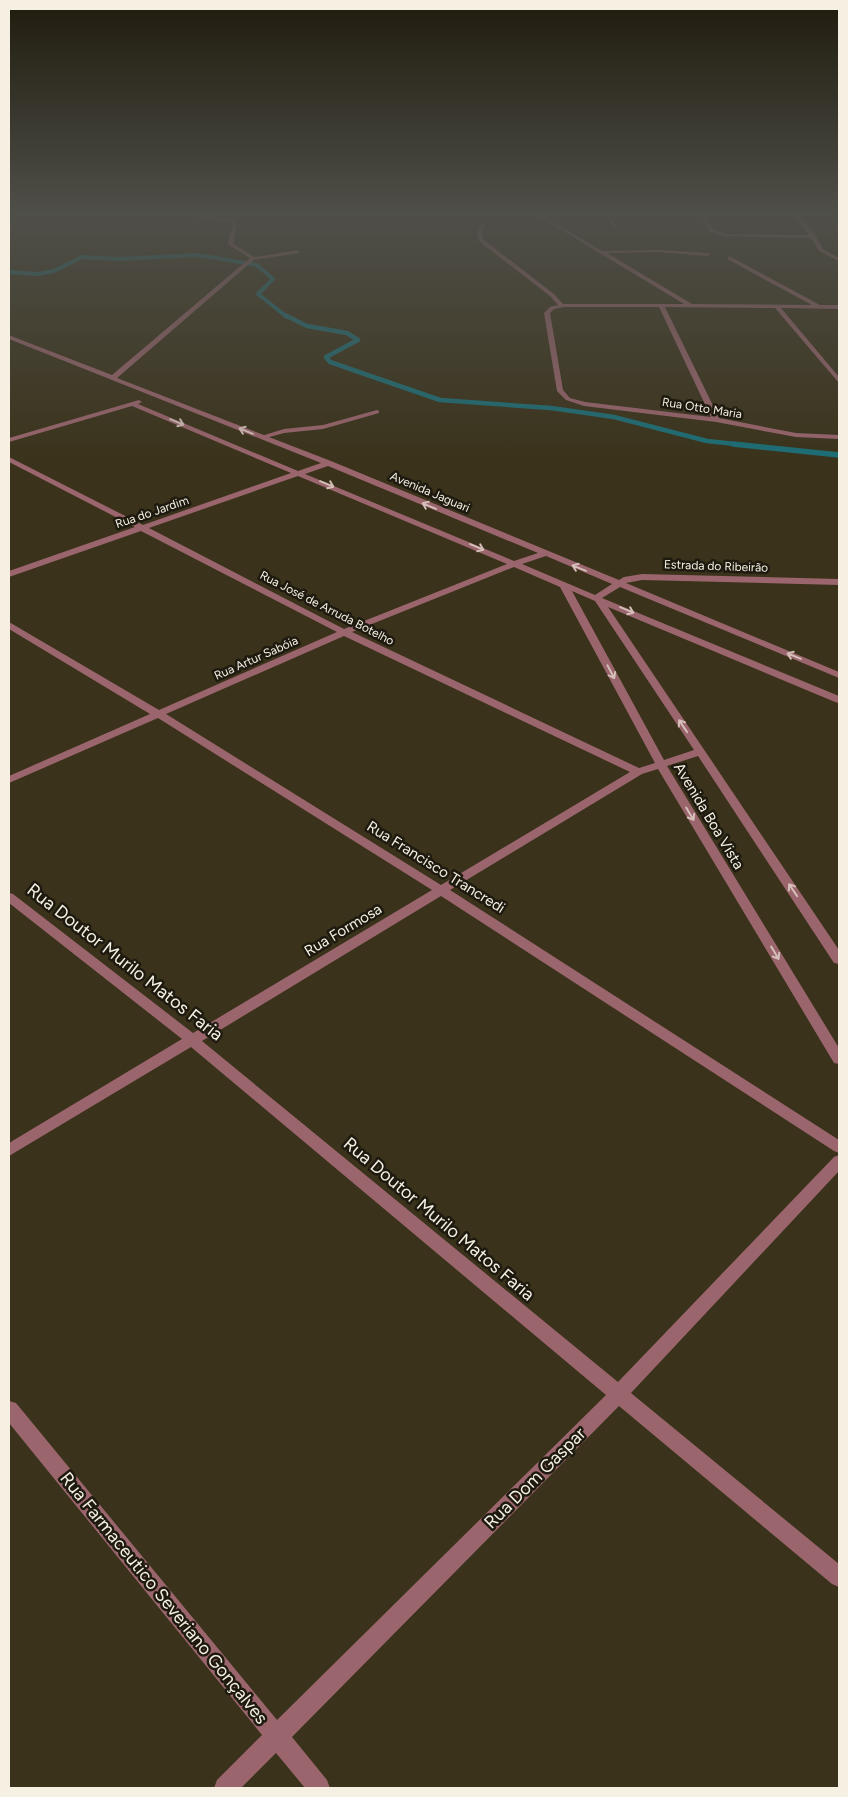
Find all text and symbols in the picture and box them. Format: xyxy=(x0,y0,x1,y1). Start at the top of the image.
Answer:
street label: Rua Otto Maria xyxy=(661,395,743,421)
one-way arrow xyxy=(169,418,184,428)
one-way arrow xyxy=(239,426,254,435)
street label: Avenida Jaguari xyxy=(388,469,472,515)
one-way arrow xyxy=(319,480,334,490)
street label: Rua do Jardim xyxy=(113,493,191,531)
one-way arrow xyxy=(422,500,437,510)
one-way arrow xyxy=(469,543,484,552)
street label: Estrada do Ribeirão xyxy=(664,557,768,575)
one-way arrow xyxy=(572,563,587,572)
street label: Rua José de Arruda Botelho xyxy=(258,568,397,648)
one-way arrow xyxy=(619,605,634,615)
street label: Rua Artur Sabóia xyxy=(212,633,300,683)
one-way arrow xyxy=(787,651,802,660)
one-way arrow xyxy=(607,664,616,679)
one-way arrow xyxy=(678,719,688,733)
street label: Avenida Boa Vista xyxy=(670,759,748,873)
one-way arrow xyxy=(686,806,696,820)
street label: Rua Francisco Trancredi xyxy=(364,817,508,917)
street label: Rua Doutor Murilo Matos Faria xyxy=(23,879,227,1045)
one-way arrow xyxy=(787,884,797,898)
street label: Rua Formosa xyxy=(301,900,385,960)
one-way arrow xyxy=(770,945,780,959)
street label: Rua Doutor Murilo Matos Faria xyxy=(339,1133,539,1305)
street label: Rua Dom Gaspar xyxy=(480,1423,590,1533)
street label: Rua Farmaceutico Severiano Gonçalves xyxy=(55,1468,273,1728)

